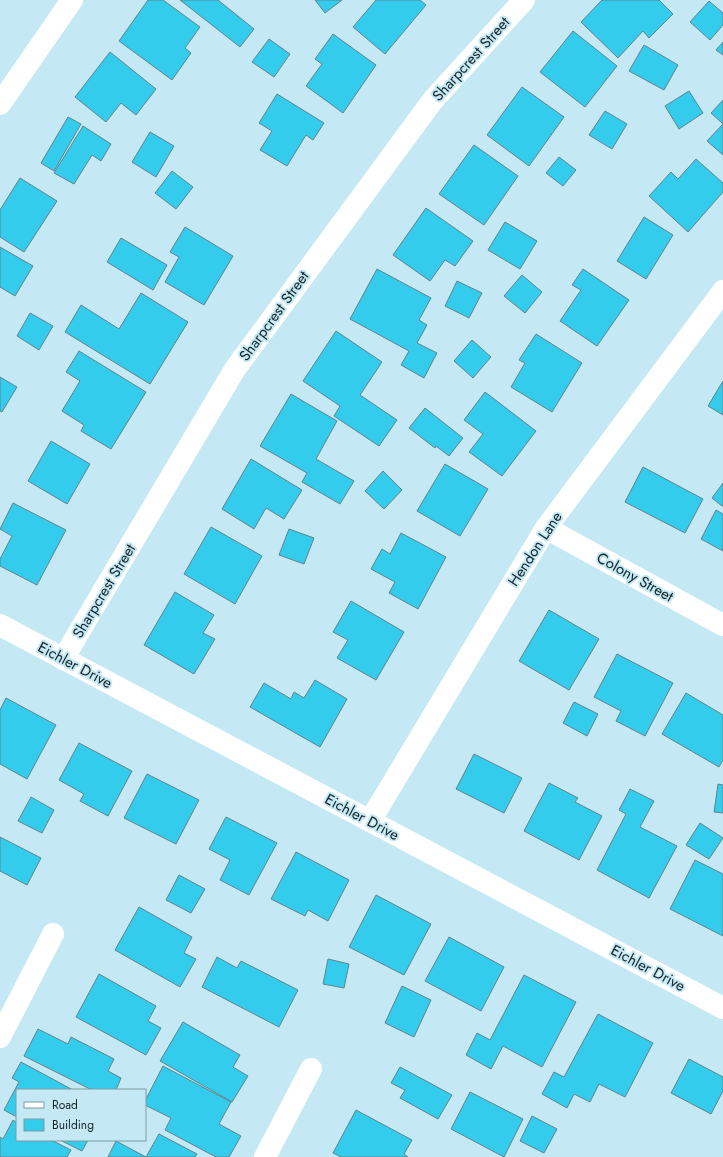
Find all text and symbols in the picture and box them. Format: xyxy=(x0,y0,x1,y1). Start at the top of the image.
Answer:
street label: Sharpcrest Street xyxy=(427,12,515,106)
street label: Sharpcrest Street xyxy=(234,266,315,366)
street label: Hendon Lane xyxy=(503,507,568,591)
street label: Sharpcrest Street xyxy=(67,539,141,642)
street label: Colony Street xyxy=(593,547,678,607)
street label: Eichler Drive xyxy=(34,636,116,694)
street label: Eichler Drive xyxy=(321,788,403,846)
street label: Eichler Drive xyxy=(607,939,689,997)
legend xyxy=(16,1089,146,1141)
text: Road xyxy=(52,1096,78,1114)
text: Building xyxy=(52,1116,94,1134)

